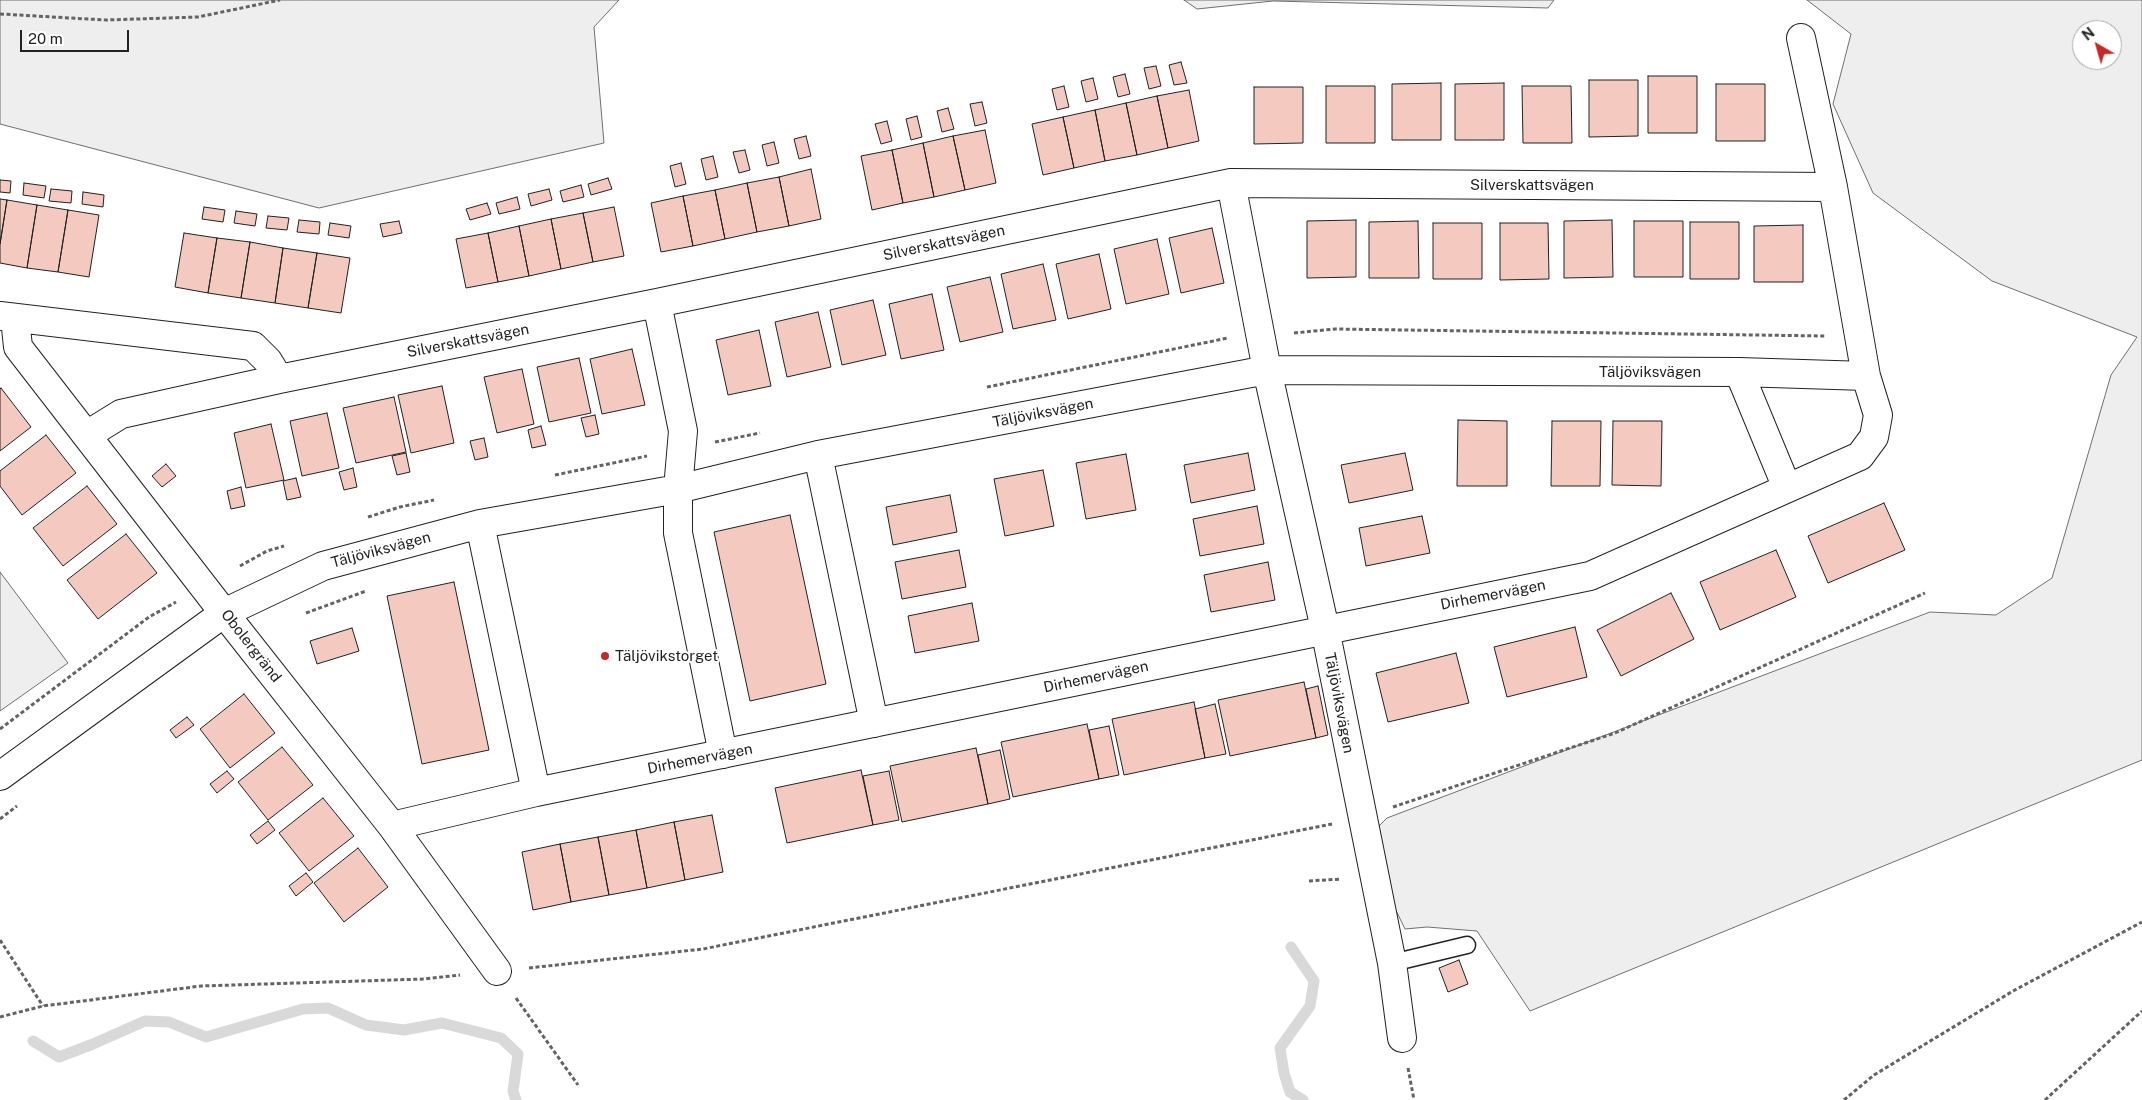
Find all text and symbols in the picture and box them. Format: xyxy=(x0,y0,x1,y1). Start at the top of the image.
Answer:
scale bar xyxy=(22,20,131,52)
north arrow xyxy=(2072,20,2122,70)
text: N xyxy=(2079,24,2098,44)
text: 20 m xyxy=(28,30,63,47)
street label: Silverskattsvägen xyxy=(1470,176,1594,194)
street label: Silverskattsvägen xyxy=(881,221,1007,265)
street label: Silverskattsvägen xyxy=(405,320,531,362)
street label: Täljöviksvägen xyxy=(1599,363,1701,381)
street label: Täljöviksvägen xyxy=(991,394,1095,432)
street label: Täljöviksvägen xyxy=(329,528,433,572)
street label: Dirhemervägen xyxy=(1439,576,1547,614)
street label: Obolergränd xyxy=(217,606,285,686)
place label: Täljövikstorget xyxy=(615,647,718,665)
marker: Täljövikstorget xyxy=(599,650,611,662)
street label: Täljöviksvägen xyxy=(1320,651,1358,755)
street label: Dirhemervägen xyxy=(1042,657,1150,697)
street label: Dirhemervägen xyxy=(646,740,754,778)

